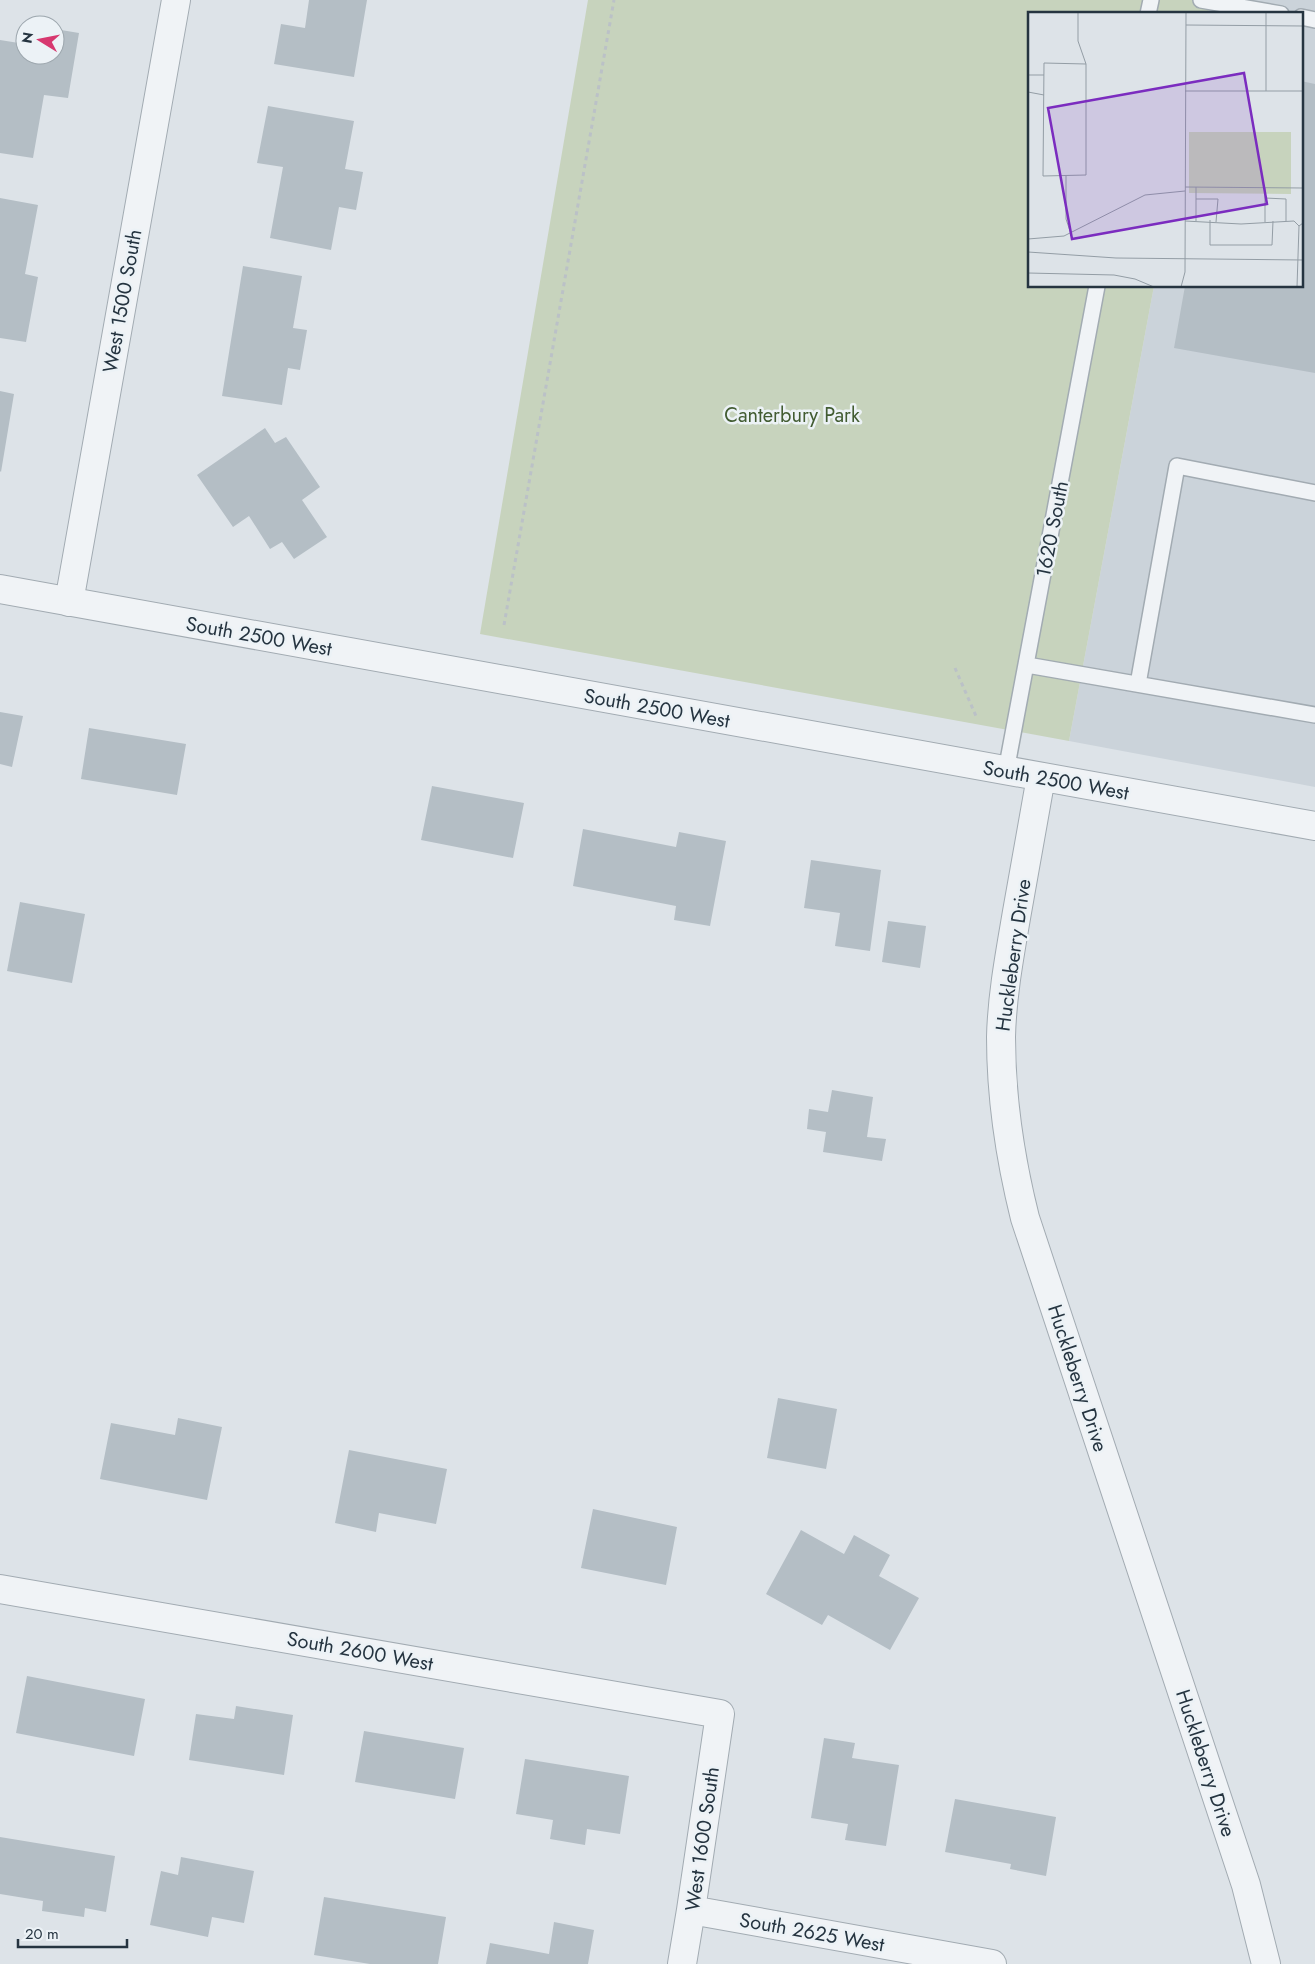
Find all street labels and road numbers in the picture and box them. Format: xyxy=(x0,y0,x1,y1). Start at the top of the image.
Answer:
street label: West 1500 South xyxy=(96,227,149,375)
street label: 1620 South xyxy=(1029,478,1076,580)
street label: South 2500 West xyxy=(184,609,334,664)
street label: South 2500 West xyxy=(582,681,732,736)
street label: South 2500 West xyxy=(981,753,1131,808)
street label: Huckleberry Drive xyxy=(988,877,1039,1033)
street label: Huckleberry Drive xyxy=(1040,1301,1115,1456)
street label: South 2600 West xyxy=(285,1624,435,1679)
street label: Huckleberry Drive xyxy=(1168,1686,1243,1841)
street label: West 1600 South xyxy=(678,1765,727,1913)
street label: South 2625 West xyxy=(737,1905,887,1960)

